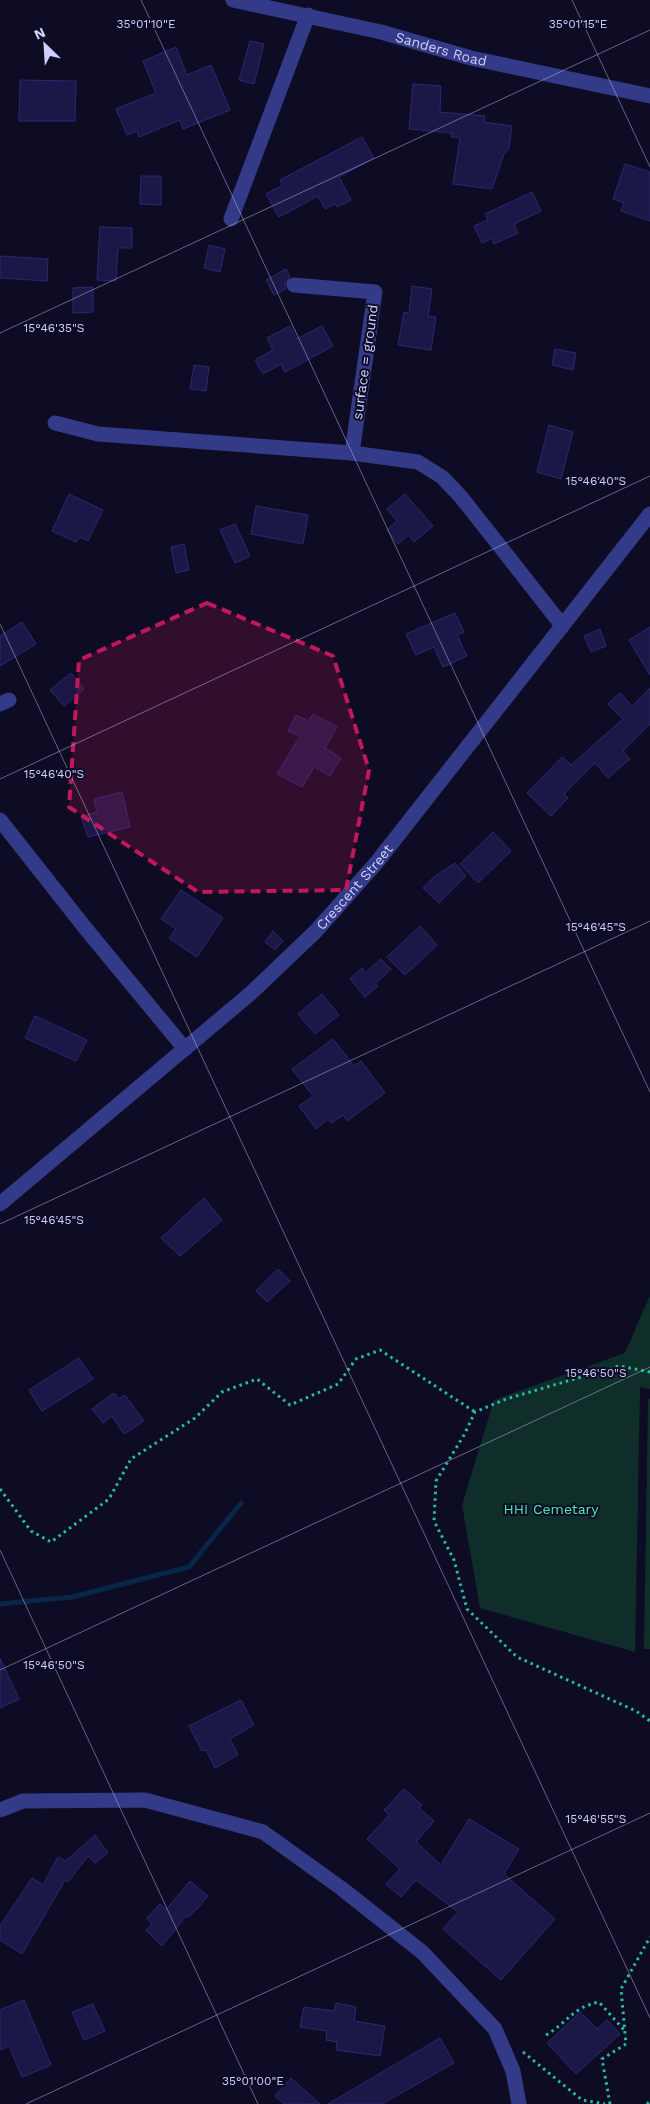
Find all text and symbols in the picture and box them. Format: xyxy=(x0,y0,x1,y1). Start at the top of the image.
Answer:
text: 35°01'10"E xyxy=(116,17,176,31)
text: 35°01'15"E xyxy=(549,17,608,31)
north arrow xyxy=(20,20,70,70)
text: N xyxy=(31,24,48,43)
street label: Sanders Road xyxy=(394,29,488,69)
street label: surface = ground xyxy=(349,303,381,421)
text: 15°46'35"S xyxy=(24,321,84,335)
text: 15°46'40"S xyxy=(566,474,626,488)
text: 15°46'40"S xyxy=(24,767,84,781)
street label: Crescent Street xyxy=(313,841,396,933)
text: 15°46'45"S xyxy=(566,920,626,934)
text: 15°46'45"S xyxy=(24,1213,84,1227)
text: 15°46'50"S xyxy=(565,1366,627,1380)
park label: HHI Cemetary xyxy=(503,1501,599,1517)
text: 15°46'50"S xyxy=(23,1658,85,1672)
text: 15°46'55"S xyxy=(566,1812,626,1826)
text: 35°01'00"E xyxy=(222,2074,284,2088)

